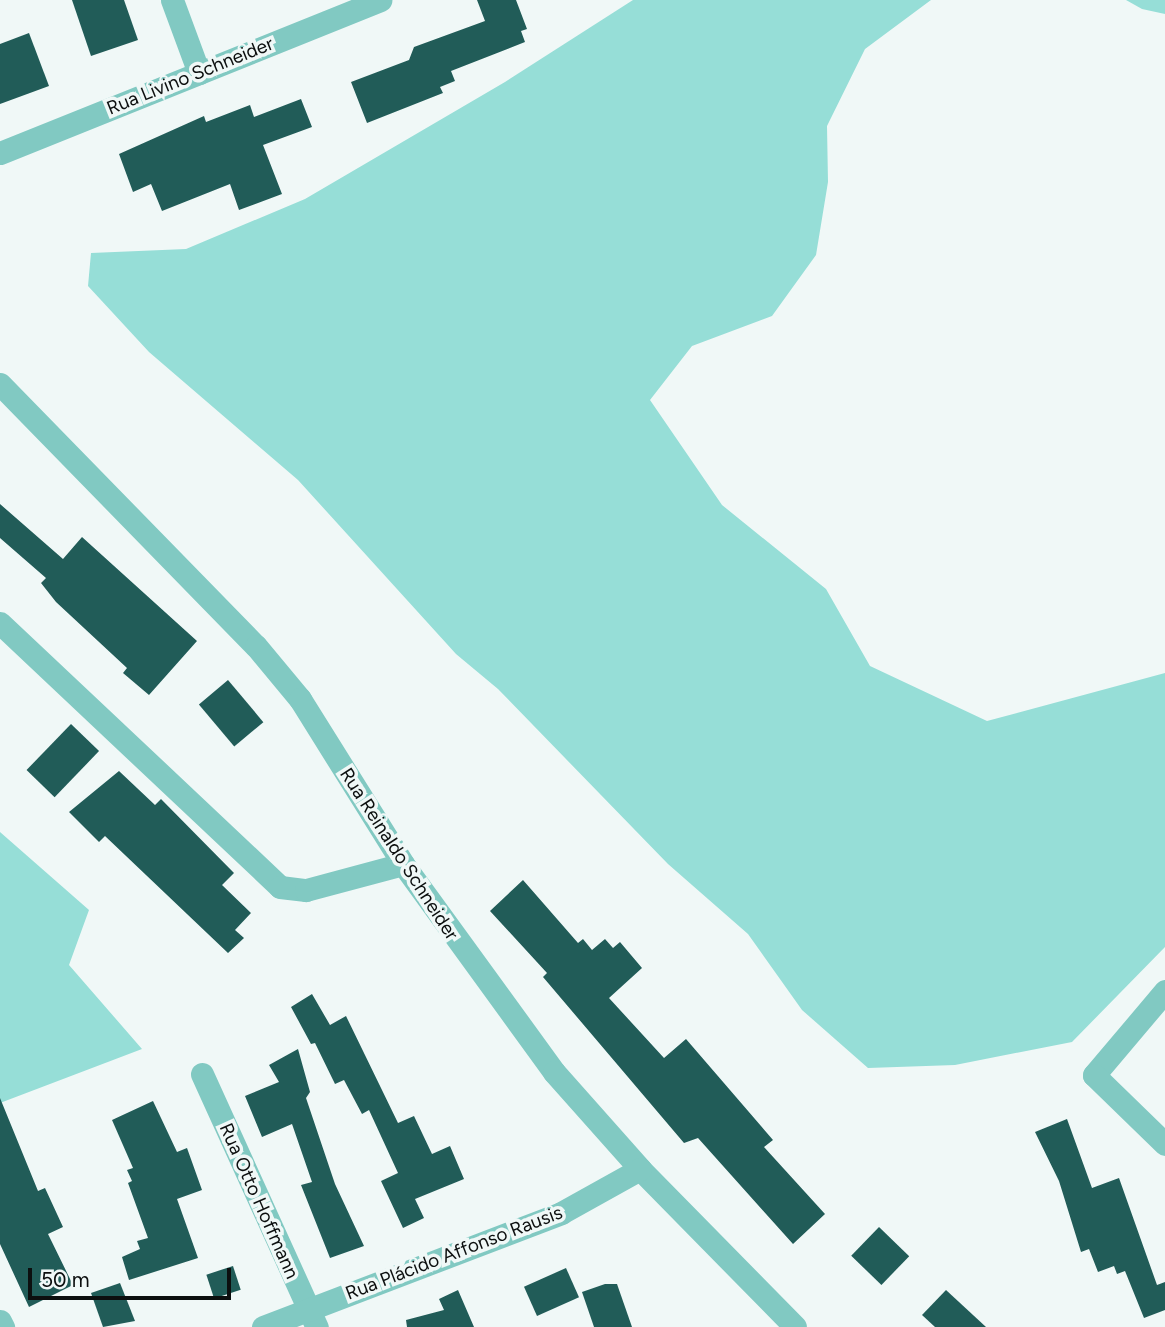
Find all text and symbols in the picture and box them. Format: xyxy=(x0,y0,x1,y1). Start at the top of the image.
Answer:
street label: Rua Livino Schneider xyxy=(103,32,277,120)
street label: Rua Reinaldo Schneider xyxy=(335,764,463,944)
street label: Rua Otto Hoffmann xyxy=(214,1120,304,1282)
street label: Rua Plácido Affonso Rausis xyxy=(342,1201,566,1305)
scale bar xyxy=(32,1254,234,1298)
text: 50 m xyxy=(41,1267,90,1292)

